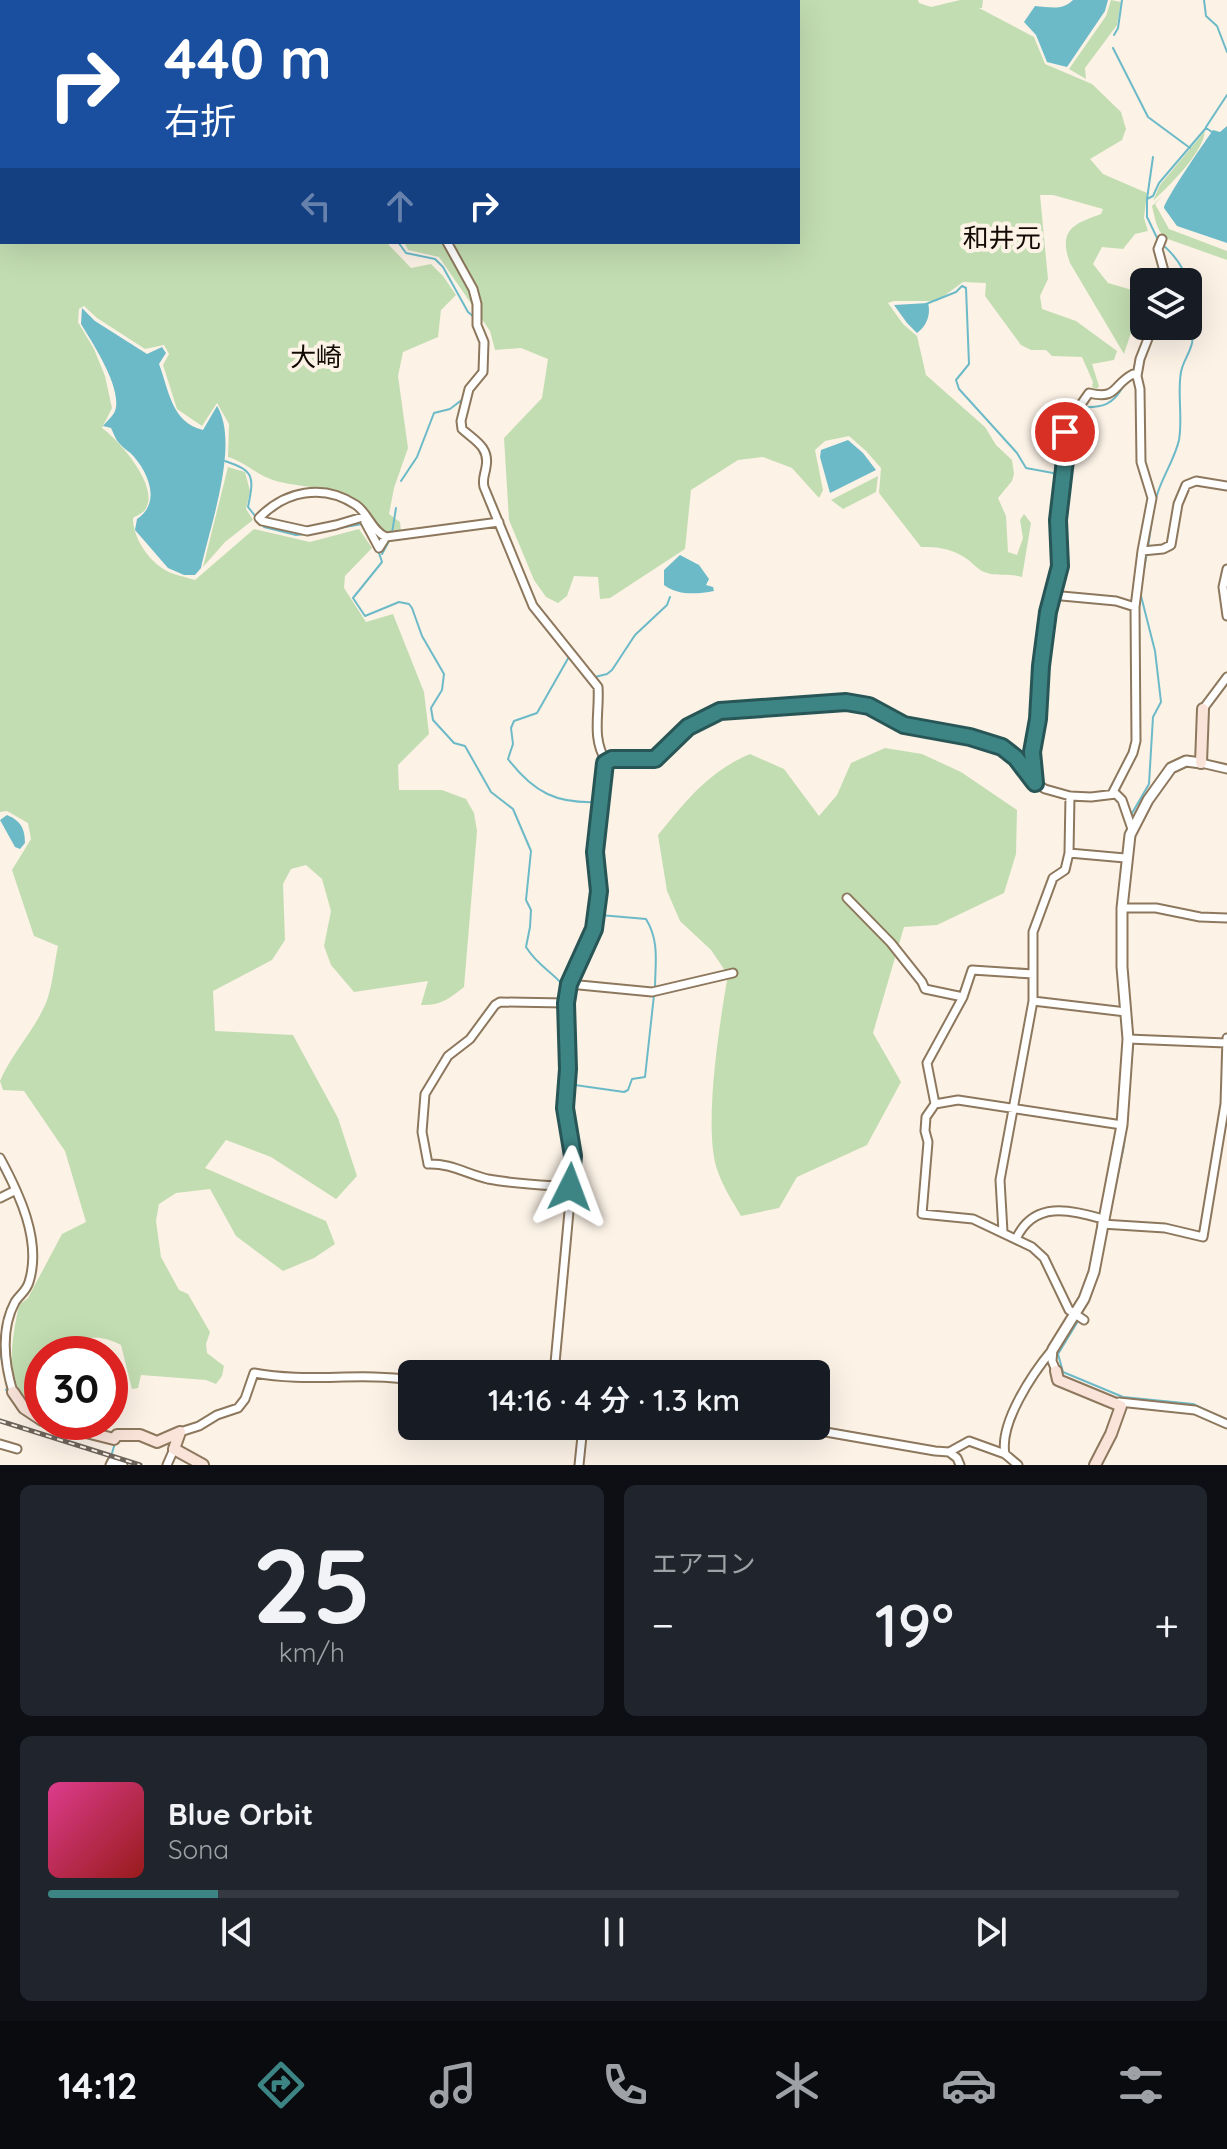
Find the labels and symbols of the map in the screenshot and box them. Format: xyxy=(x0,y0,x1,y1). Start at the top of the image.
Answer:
district label: 和井元 xyxy=(963,221,1041,254)
district label: 大崎 xyxy=(290,340,342,373)
pin xyxy=(1031,398,1099,466)
position arrow xyxy=(528,1145,612,1229)
speed limit sign: 30 xyxy=(24,1336,128,1440)

